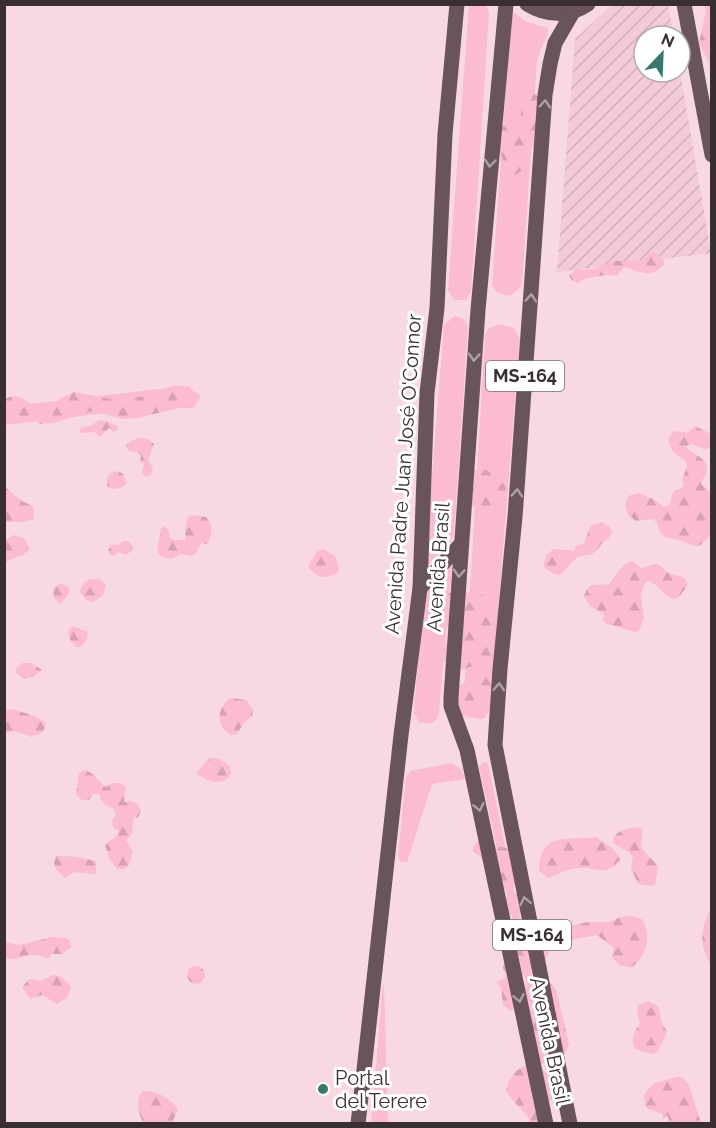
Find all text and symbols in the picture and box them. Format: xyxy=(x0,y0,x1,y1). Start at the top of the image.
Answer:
north arrow xyxy=(632,24,692,84)
text: N xyxy=(658,30,677,52)
one-way arrow xyxy=(538,99,551,108)
one-way arrow xyxy=(484,158,497,167)
one-way arrow xyxy=(524,294,537,303)
street label: Avenida Padre Juan José O'Connor xyxy=(380,313,426,635)
one-way arrow xyxy=(468,353,481,362)
road number: MS-164 xyxy=(486,361,564,391)
one-way arrow xyxy=(510,488,523,497)
street label: Avenida Brasil xyxy=(421,501,455,633)
one-way arrow xyxy=(453,568,466,577)
one-way arrow xyxy=(493,682,506,691)
one-way arrow xyxy=(472,802,485,812)
one-way arrow xyxy=(519,897,532,907)
road number: MS-164 xyxy=(493,920,571,950)
street label: Avenida Brasil xyxy=(525,975,575,1108)
one-way arrow xyxy=(512,993,525,1003)
place label: Portal del Terere xyxy=(335,1066,427,1113)
marker: Portal del Terere xyxy=(316,1082,330,1096)

